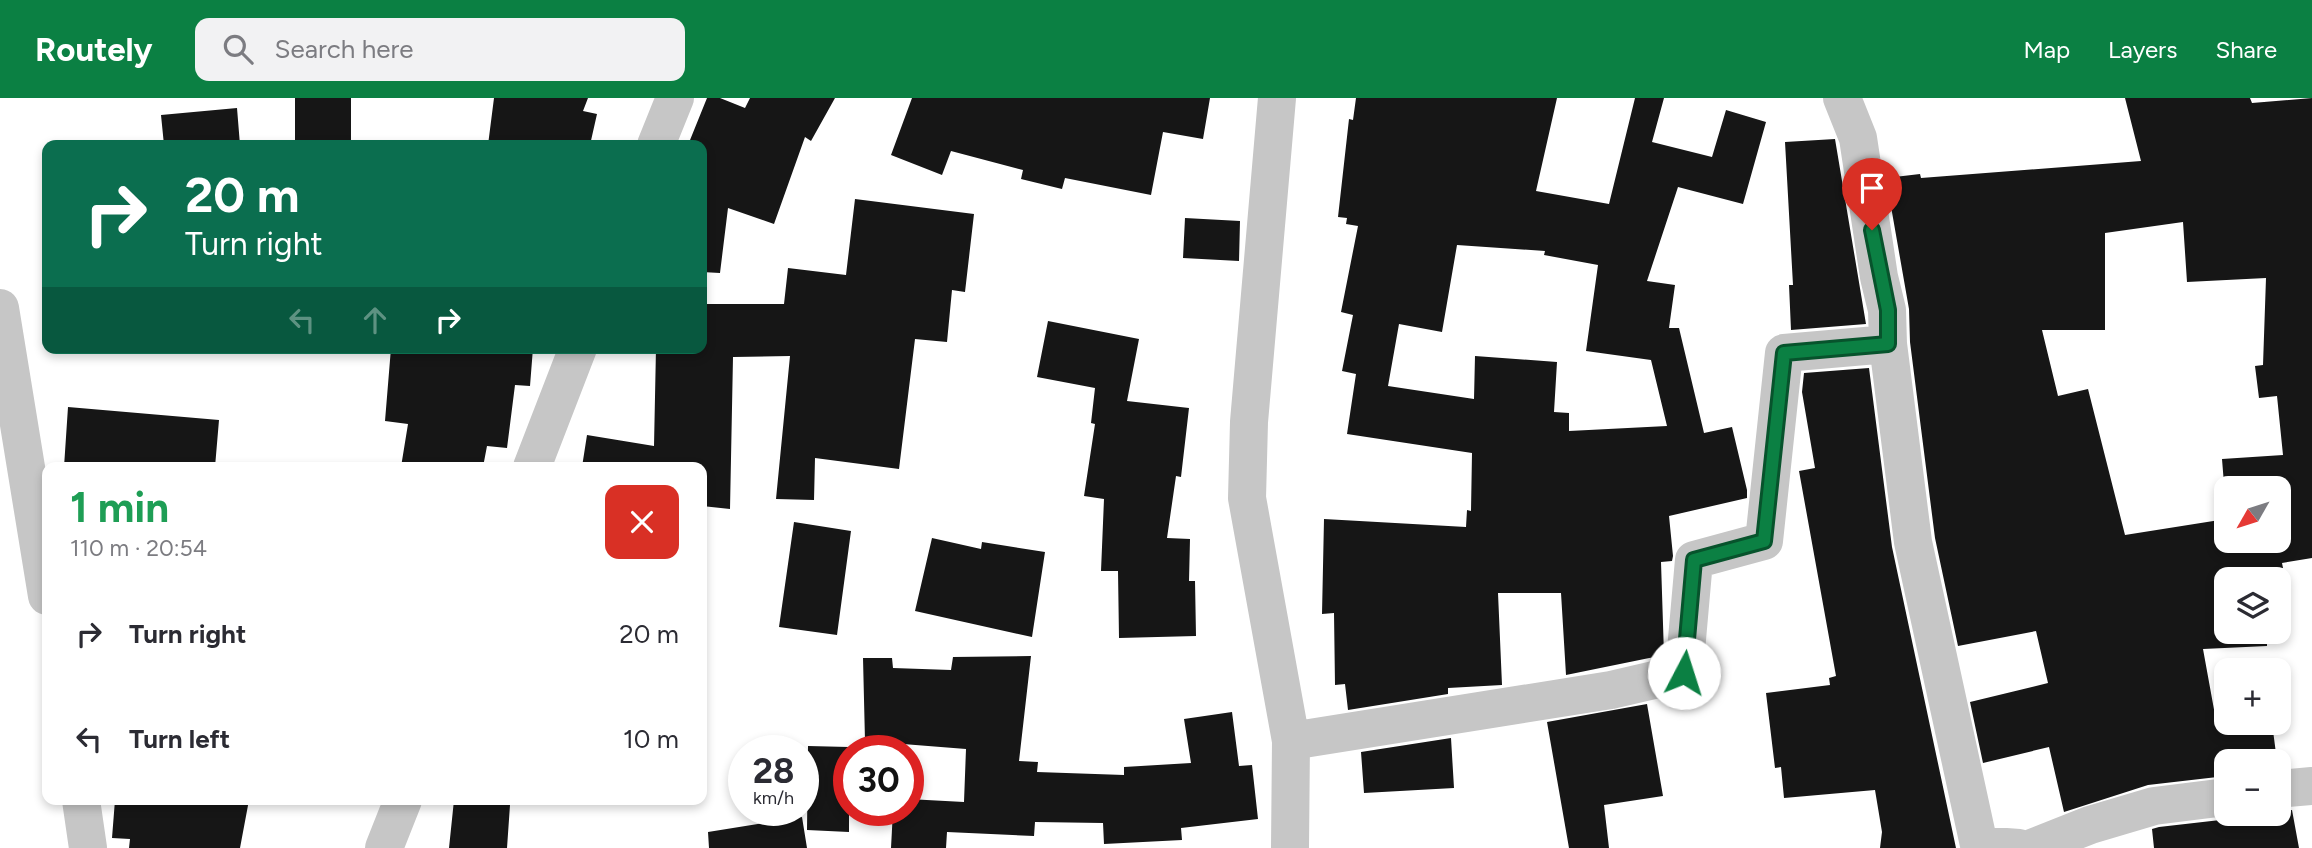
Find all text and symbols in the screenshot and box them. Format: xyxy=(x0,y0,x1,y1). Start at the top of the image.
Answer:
search box xyxy=(195,18,685,81)
text: Routely xyxy=(35,30,153,69)
icon: search xyxy=(219,30,257,68)
text: Search here xyxy=(275,33,414,65)
text: Map xyxy=(2023,35,2070,64)
text: Layers xyxy=(2108,35,2177,64)
text: Share xyxy=(2215,35,2277,64)
pin xyxy=(1842,158,1902,230)
text: 20 m xyxy=(185,165,300,224)
icon: right xyxy=(70,168,161,259)
icon: arrive xyxy=(1853,169,1891,207)
text: Turn right xyxy=(185,225,323,263)
icon: left xyxy=(283,301,321,339)
icon: ahead xyxy=(356,301,394,339)
icon: right xyxy=(429,301,467,339)
north arrow xyxy=(2214,476,2291,553)
map controls xyxy=(2214,476,2291,826)
text: 1 min xyxy=(70,482,169,533)
button: close xyxy=(605,485,679,559)
text: 110 m · 20:54 xyxy=(70,534,207,562)
button: layers xyxy=(2214,567,2291,644)
icon: right xyxy=(70,615,108,653)
text: Turn right xyxy=(129,618,246,650)
text: 20 m xyxy=(619,618,679,650)
position arrow xyxy=(1647,636,1721,710)
button: + xyxy=(2214,658,2291,735)
icon: left xyxy=(70,720,108,758)
text: Turn left xyxy=(129,723,230,755)
text: 10 m xyxy=(623,723,679,755)
speed limit sign: 30 xyxy=(833,735,924,826)
button: − xyxy=(2214,749,2291,826)
text: 28 xyxy=(753,750,794,792)
text: km/h xyxy=(753,787,794,809)

